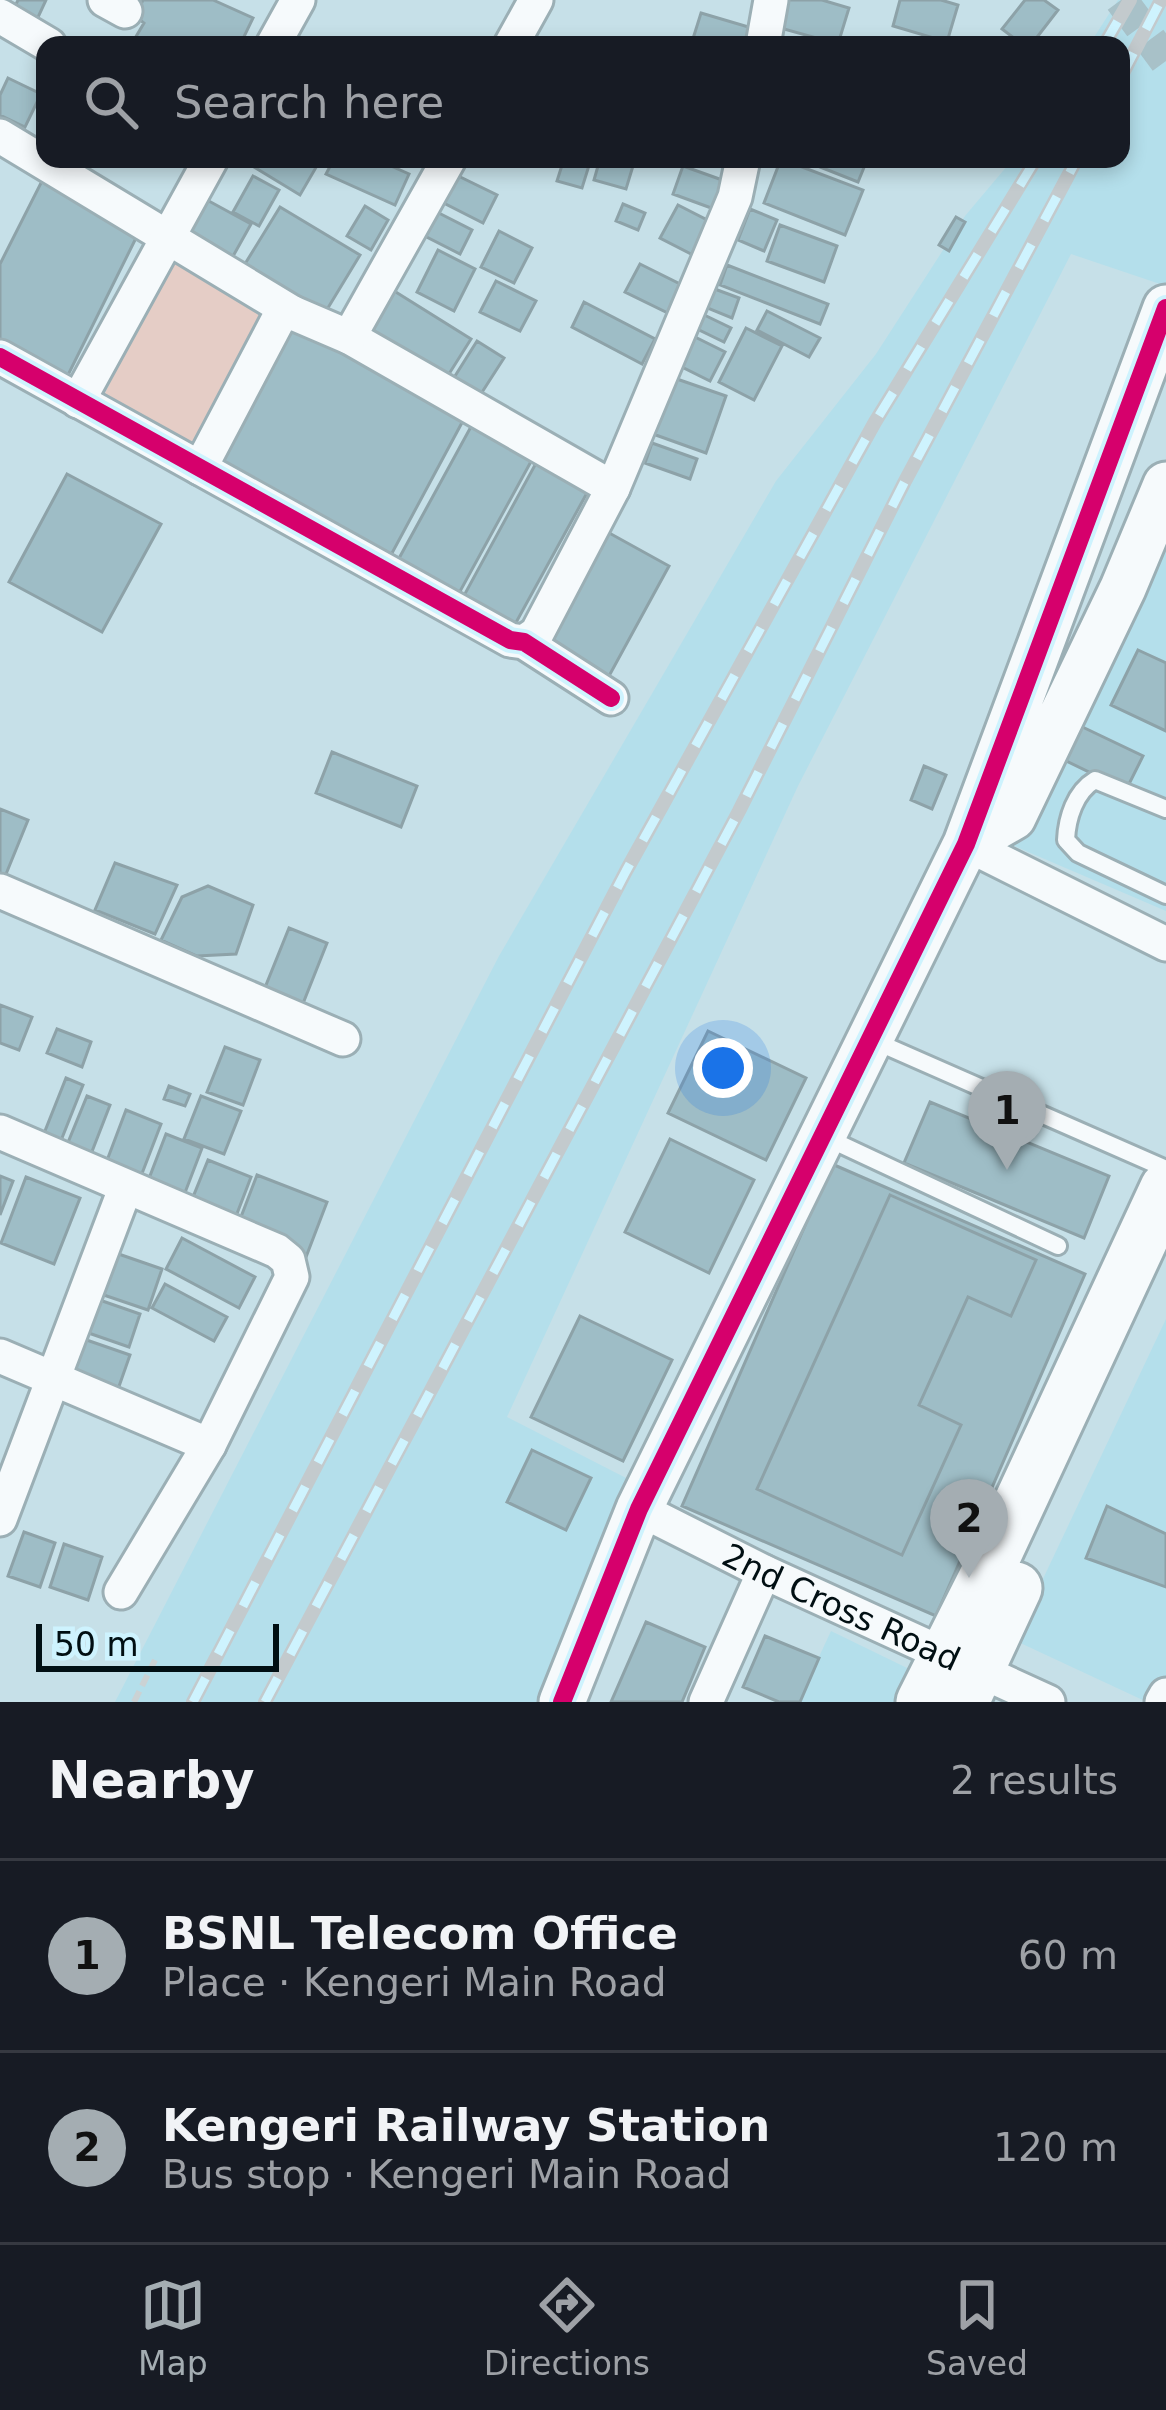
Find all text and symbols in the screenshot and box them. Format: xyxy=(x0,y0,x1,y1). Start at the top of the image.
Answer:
search box xyxy=(36,36,1130,168)
icon: search xyxy=(78,69,144,135)
text: Search here xyxy=(174,76,444,129)
your location xyxy=(693,1038,753,1098)
pin: 1 xyxy=(968,1071,1046,1170)
pin: 2 xyxy=(930,1479,1008,1578)
street label: 2nd Cross Road xyxy=(716,1535,966,1679)
scale bar xyxy=(36,1618,279,1671)
text: 50 m xyxy=(54,1625,139,1664)
text: Nearby xyxy=(48,1751,255,1810)
text: 2 results xyxy=(950,1758,1118,1803)
text: BSNL Telecom Office xyxy=(162,1907,678,1960)
text: 1 xyxy=(73,1933,101,1978)
text: 60 m xyxy=(1018,1933,1118,1978)
text: Place · Kengeri Main Road xyxy=(162,1960,667,2005)
text: Kengeri Railway Station xyxy=(162,2099,770,2152)
text: 2 xyxy=(73,2125,101,2170)
text: 120 m xyxy=(993,2125,1118,2170)
text: Bus stop · Kengeri Main Road xyxy=(162,2152,731,2197)
tab: Map xyxy=(138,2272,208,2383)
tab: Directions xyxy=(484,2272,650,2383)
tab: Saved xyxy=(926,2272,1028,2383)

